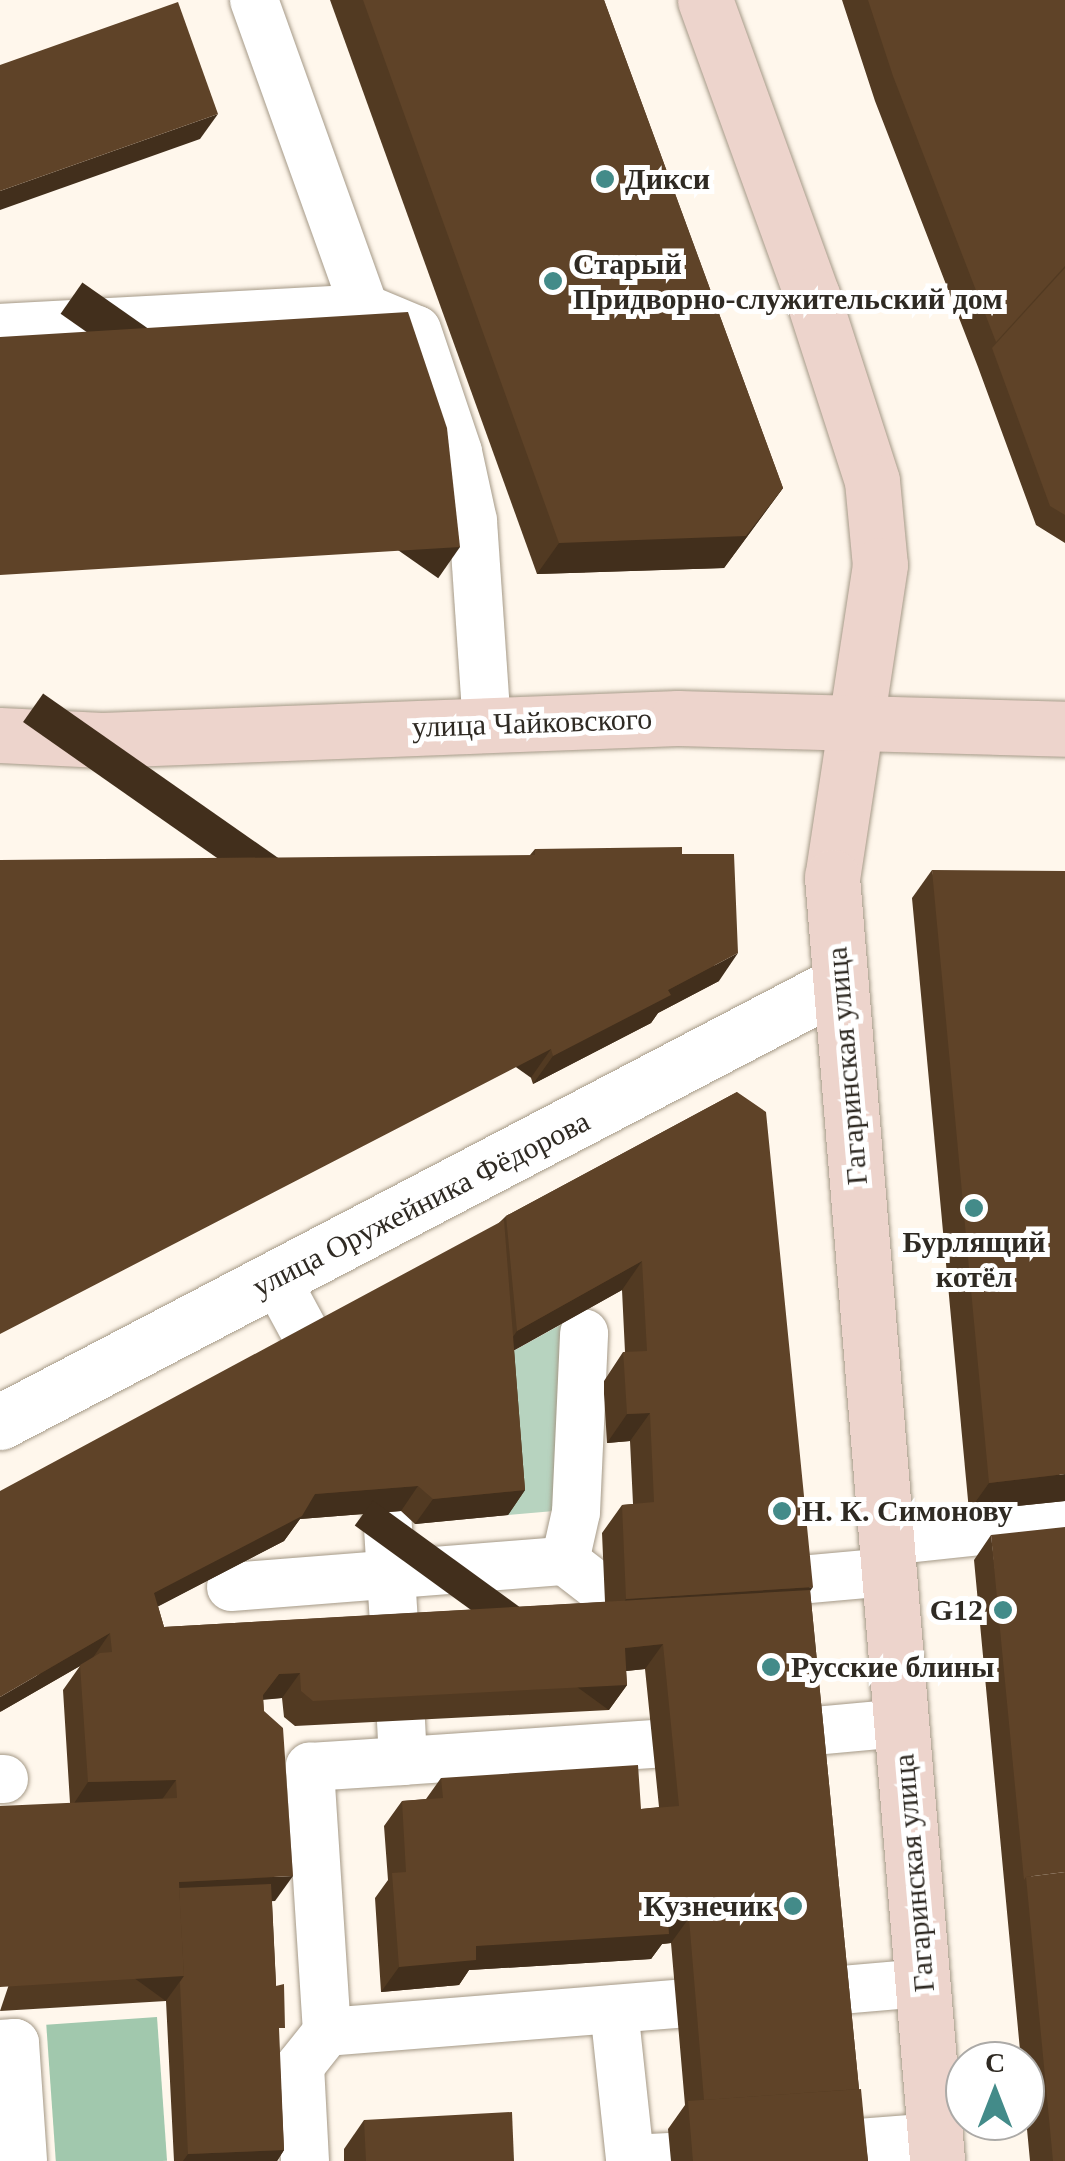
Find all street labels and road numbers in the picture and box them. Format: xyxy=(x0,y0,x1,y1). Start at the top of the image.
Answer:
street label: улица Чайковского xyxy=(411,701,653,745)
street label: Гагаринская улица xyxy=(819,946,875,1186)
street label: улица Оружейника Фёдорова xyxy=(246,1103,596,1305)
street label: Гагаринская улица xyxy=(886,1753,942,1993)

